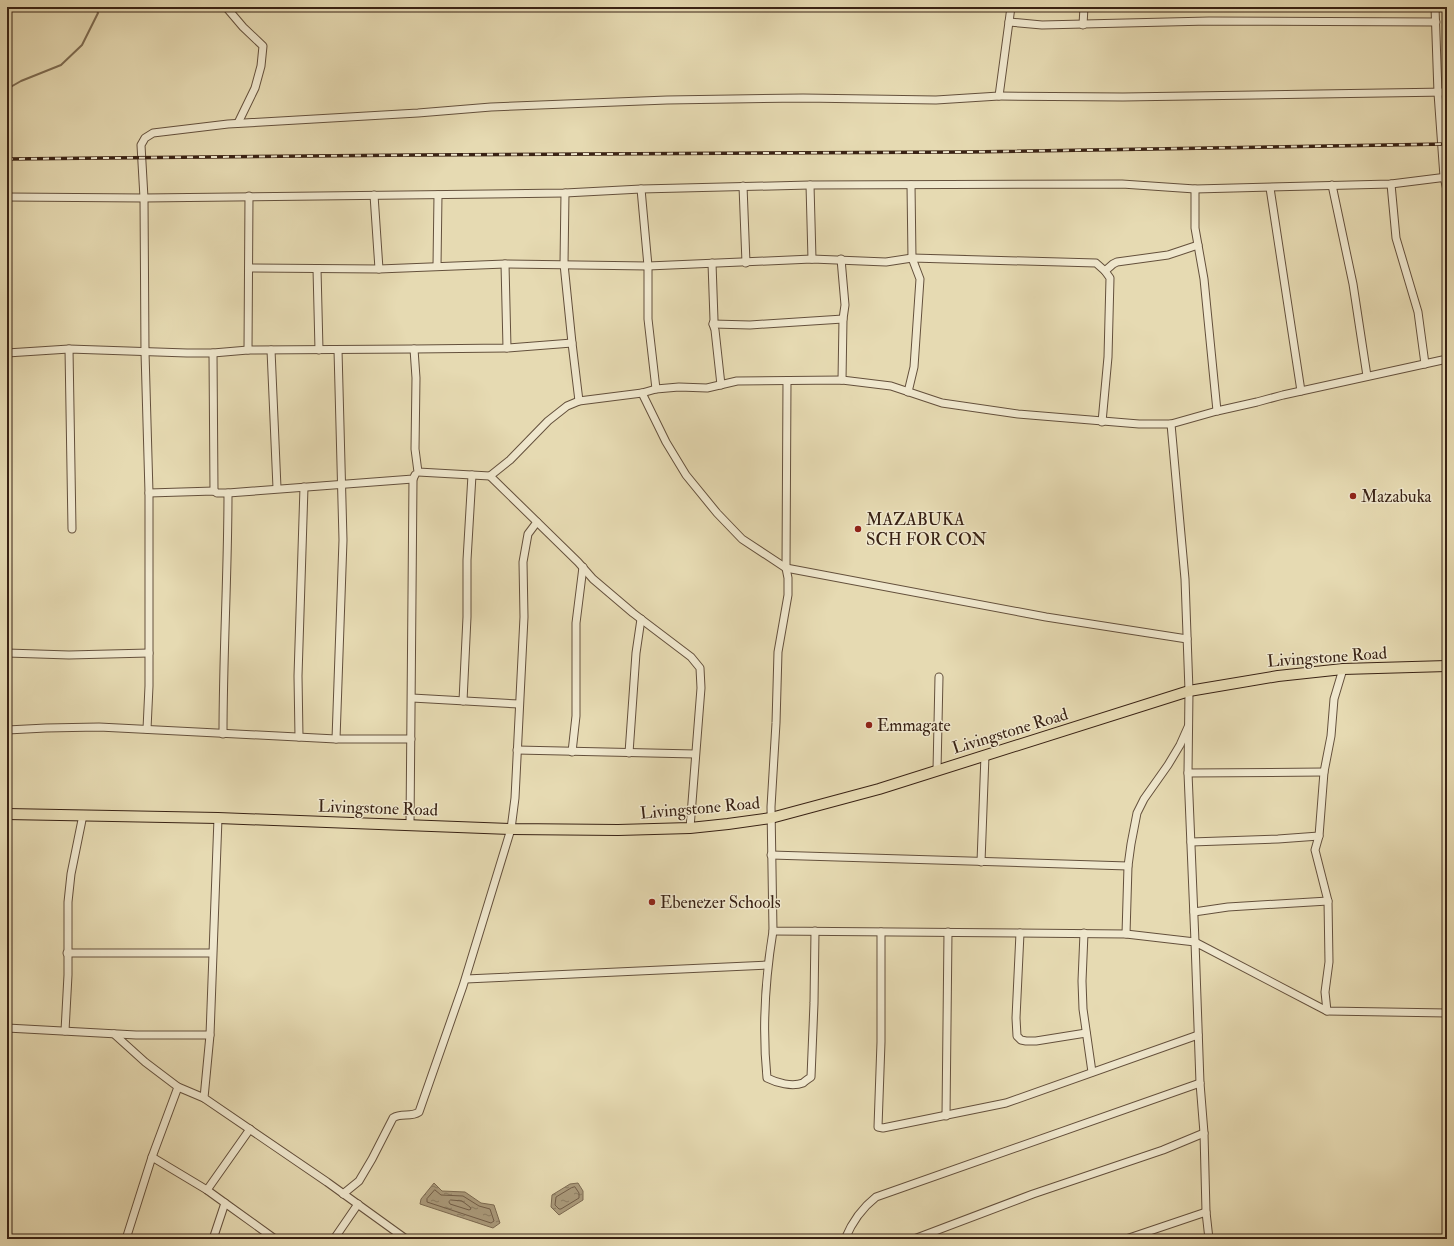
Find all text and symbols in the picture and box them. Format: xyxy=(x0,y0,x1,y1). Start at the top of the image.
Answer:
place label: Mazabuka xyxy=(1361,486,1433,507)
marker: Mazabuka xyxy=(1348,491,1358,501)
place label: MAZABUKA SCH FOR CON xyxy=(866,509,988,550)
marker: MAZABUKA SCH FOR CON xyxy=(853,524,863,534)
street label: Livingstone Road xyxy=(1266,642,1388,672)
street label: Livingstone Road xyxy=(949,703,1071,759)
place label: Emmagate xyxy=(877,715,951,736)
marker: Emmagate xyxy=(864,720,874,730)
street label: Livingstone Road xyxy=(639,792,761,824)
street label: Livingstone Road xyxy=(318,795,439,821)
place label: Ebenezer Schools xyxy=(660,892,781,913)
marker: Ebenezer Schools xyxy=(647,897,657,907)

